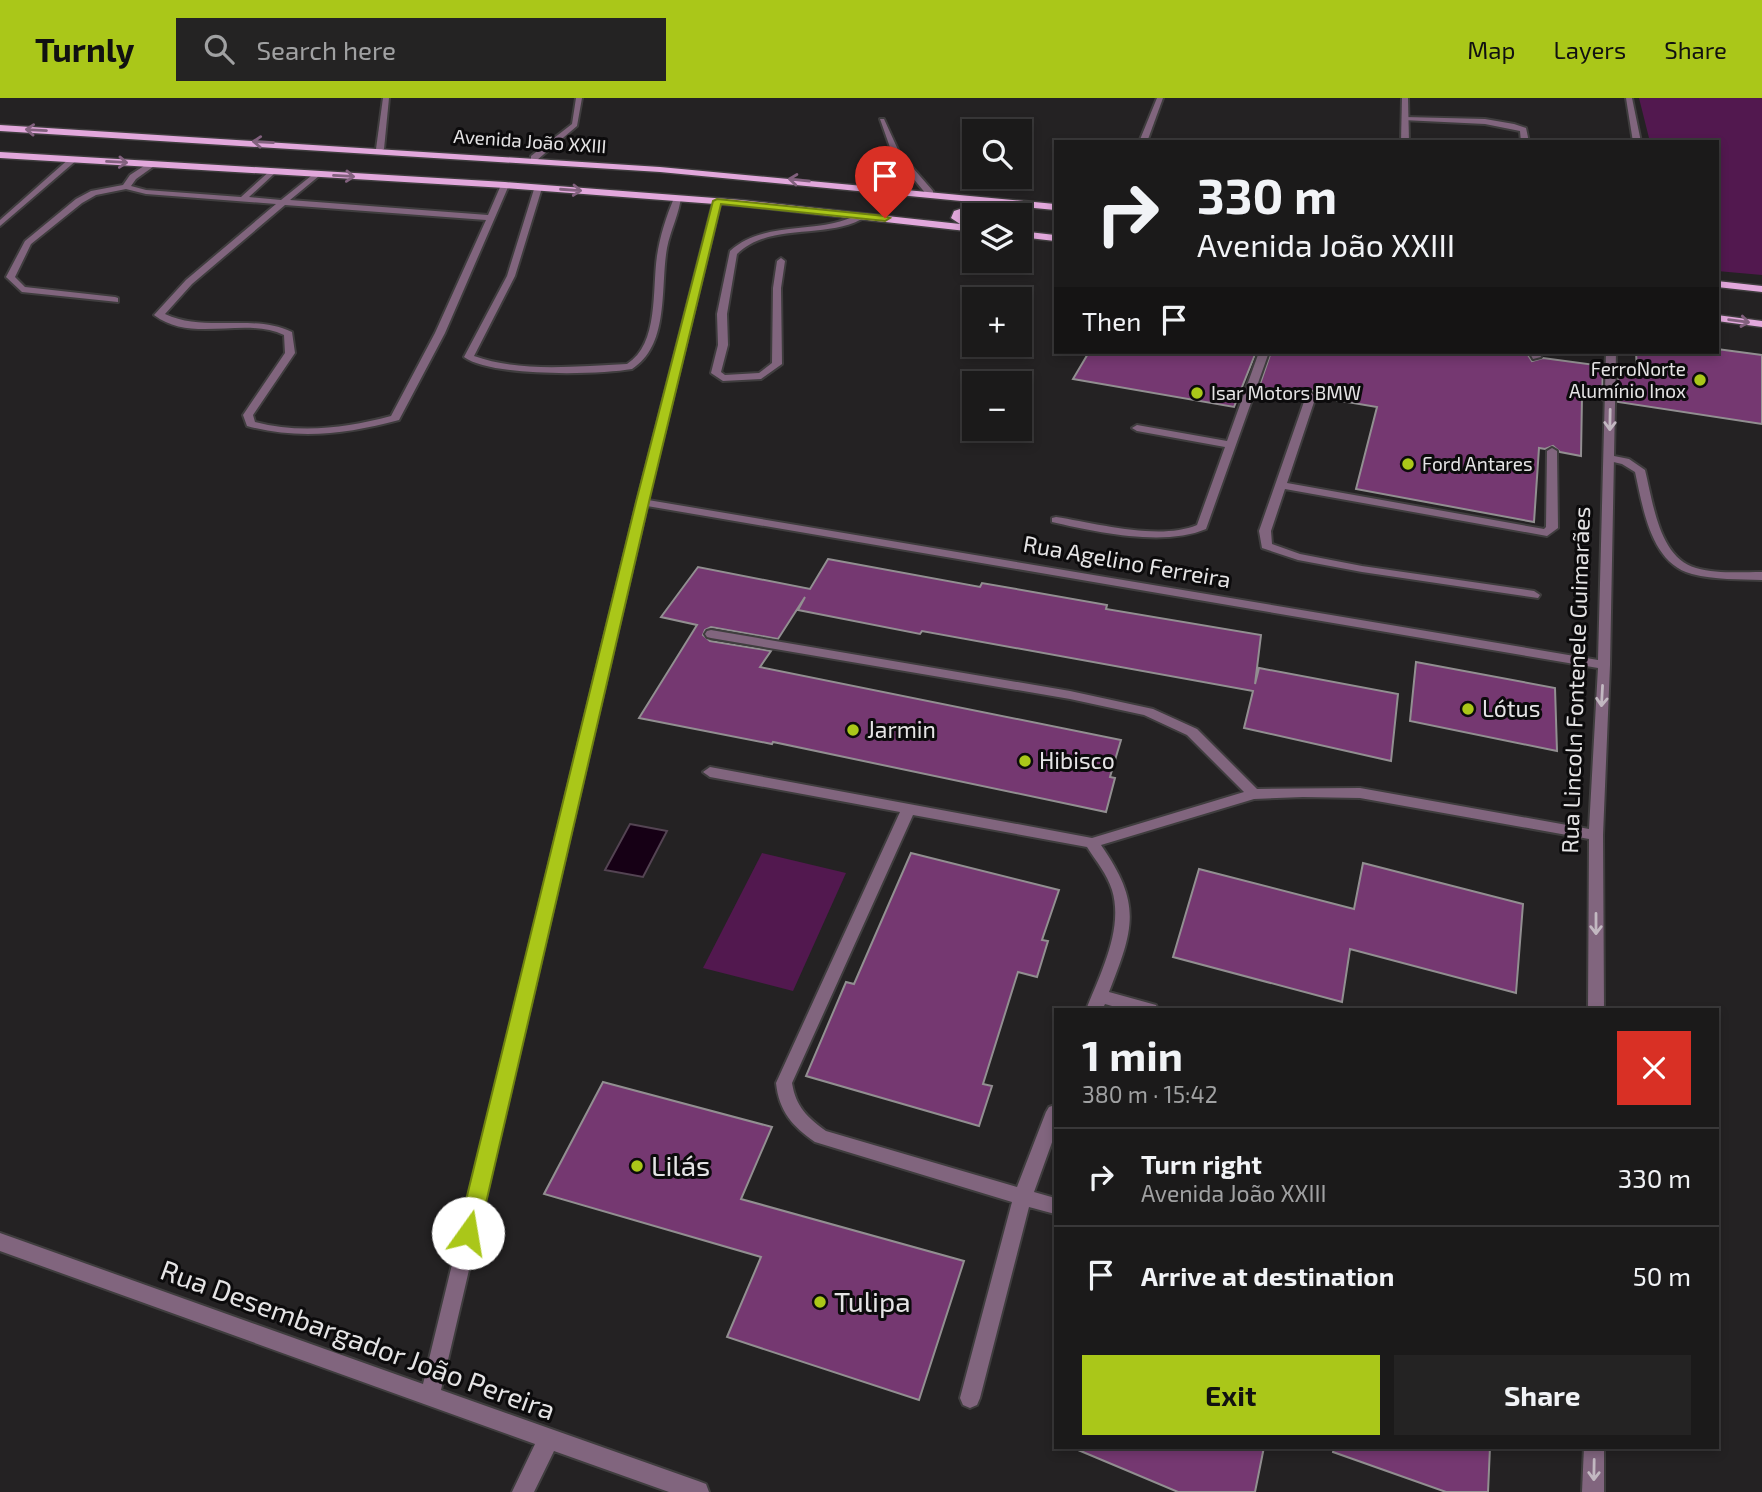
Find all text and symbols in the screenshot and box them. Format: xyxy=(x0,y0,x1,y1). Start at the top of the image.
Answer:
search box xyxy=(176,18,666,81)
text: Turnly xyxy=(35,29,134,69)
icon: search xyxy=(200,30,238,68)
text: Search here xyxy=(256,34,396,65)
text: Map xyxy=(1467,35,1515,64)
text: Layers xyxy=(1553,35,1626,64)
text: Share xyxy=(1664,35,1727,64)
map controls xyxy=(962,119,1032,441)
button: search xyxy=(962,119,1032,189)
one-way arrow xyxy=(25,123,47,136)
street label: Avenida João XXIII xyxy=(453,124,607,157)
one-way arrow xyxy=(251,136,274,149)
pin xyxy=(855,146,915,218)
one-way arrow xyxy=(105,156,128,169)
icon: arrive xyxy=(866,157,904,195)
text: 330 m xyxy=(1197,165,1337,224)
icon: right xyxy=(1082,168,1173,259)
one-way arrow xyxy=(332,169,355,182)
one-way arrow xyxy=(788,174,811,187)
one-way arrow xyxy=(559,184,582,197)
button: layers xyxy=(962,203,1032,273)
text: Avenida João XXIII xyxy=(1197,225,1455,263)
button: + xyxy=(962,287,1032,357)
icon: arrive xyxy=(1155,301,1193,339)
text: Then xyxy=(1082,305,1141,336)
one-way arrow xyxy=(1728,314,1750,327)
place label: FerroNorte Alumínio Inox xyxy=(1569,357,1686,402)
button: − xyxy=(962,371,1032,441)
marker: FerroNorte Alumínio Inox xyxy=(1692,372,1708,388)
place label: Isar Motors BMW xyxy=(1211,381,1361,404)
marker: Isar Motors BMW xyxy=(1189,385,1205,401)
one-way arrow xyxy=(1603,408,1616,431)
place label: Ford Antares xyxy=(1422,452,1533,475)
marker: Ford Antares xyxy=(1400,456,1416,472)
street label: Rua Lincoln Fontenele Guimarães xyxy=(1555,506,1595,854)
street label: Rua Agelino Ferreira xyxy=(1021,529,1233,593)
one-way arrow xyxy=(1596,685,1609,708)
place label: Lótus xyxy=(1482,694,1540,722)
marker: Lótus xyxy=(1460,701,1476,717)
place label: Jarmin xyxy=(867,715,936,743)
marker: Jarmin xyxy=(845,722,861,738)
place label: Hibisco xyxy=(1039,746,1115,774)
marker: Hibisco xyxy=(1017,753,1033,769)
one-way arrow xyxy=(1589,912,1603,935)
text: 1 min xyxy=(1082,1029,1183,1079)
button: close xyxy=(1617,1031,1691,1105)
text: 380 m · 15:42 xyxy=(1082,1080,1218,1108)
place label: Lilás xyxy=(651,1148,710,1182)
text: Turn right xyxy=(1141,1148,1262,1179)
marker: Lilás xyxy=(629,1158,645,1174)
icon: right xyxy=(1082,1158,1120,1196)
text: 330 m xyxy=(1618,1162,1691,1193)
text: Avenida João XXIII xyxy=(1141,1179,1327,1207)
position arrow xyxy=(431,1196,505,1270)
street label: Rua Desembargador João Pereira xyxy=(156,1252,560,1426)
icon: arrive xyxy=(1082,1256,1120,1294)
text: Arrive at destination xyxy=(1141,1260,1394,1291)
text: 50 m xyxy=(1633,1260,1691,1291)
place label: Tulipa xyxy=(834,1284,911,1318)
marker: Tulipa xyxy=(812,1294,828,1310)
button: Exit xyxy=(1082,1355,1380,1435)
button: Share xyxy=(1394,1355,1691,1435)
one-way arrow xyxy=(1587,1458,1600,1481)

